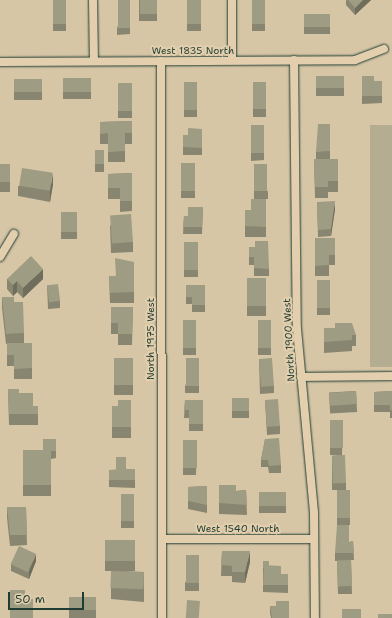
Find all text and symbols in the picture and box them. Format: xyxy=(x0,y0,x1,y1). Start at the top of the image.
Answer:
street label: West 1835 North xyxy=(152,45,234,57)
street label: North 1975 West xyxy=(145,298,157,380)
street label: North 1900 West xyxy=(281,298,297,382)
street label: West 1540 North xyxy=(197,523,279,535)
scale bar xyxy=(10,584,86,610)
text: 50 m xyxy=(15,591,45,607)

